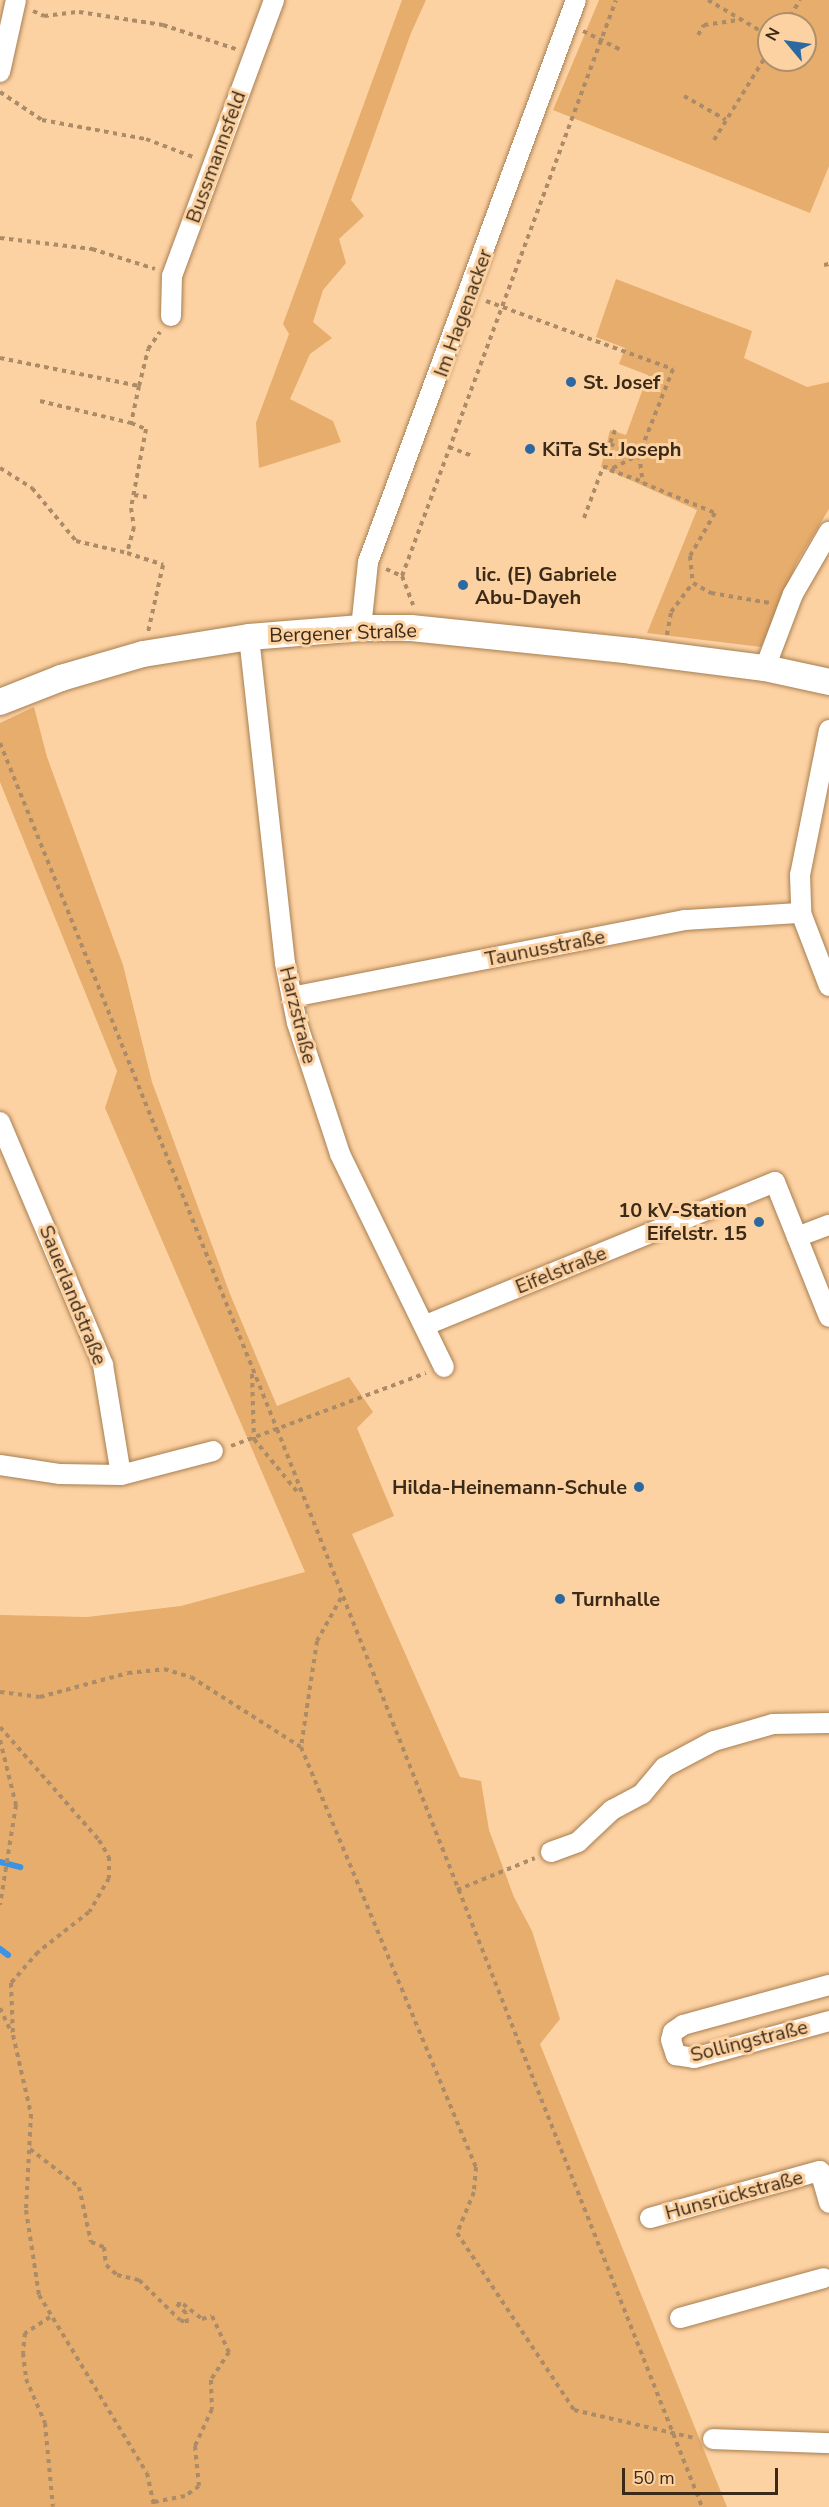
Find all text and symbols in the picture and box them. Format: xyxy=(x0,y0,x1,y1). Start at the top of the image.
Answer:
north arrow xyxy=(757,12,817,72)
text: N xyxy=(760,24,786,45)
street label: Bussmannsfeld xyxy=(181,88,251,226)
street label: Im Hagenacker xyxy=(429,246,497,380)
place label: St. Josef xyxy=(583,370,660,394)
marker: St. Josef xyxy=(564,375,578,389)
place label: KiTa St. Joseph xyxy=(542,437,681,461)
marker: KiTa St. Joseph xyxy=(523,442,537,456)
place label: lic. (E) Gabriele Abu-Dayeh xyxy=(475,562,617,609)
marker: lic. (E) Gabriele Abu-Dayeh xyxy=(456,578,470,592)
street label: Bergener Straße xyxy=(269,618,417,648)
street label: Taunusstraße xyxy=(483,925,607,971)
street label: Harzstraße xyxy=(274,964,322,1066)
place label: 10 kV-Station Eifelstr. 15 xyxy=(618,1198,747,1245)
marker: 10 kV-Station Eifelstr. 15 xyxy=(752,1215,766,1229)
street label: Sauerlandstraße xyxy=(34,1222,112,1368)
street label: Eifelstraße xyxy=(512,1241,610,1299)
place label: Hilda-Heinemann-Schule xyxy=(392,1475,627,1499)
marker: Hilda-Heinemann-Schule xyxy=(632,1480,646,1494)
place label: Turnhalle xyxy=(572,1587,660,1611)
marker: Turnhalle xyxy=(553,1592,567,1606)
street label: Sollingstraße xyxy=(688,2015,810,2067)
street label: Hunsrückstraße xyxy=(662,2165,806,2225)
scale bar xyxy=(625,2456,781,2494)
text: 50 m xyxy=(633,2466,675,2490)

